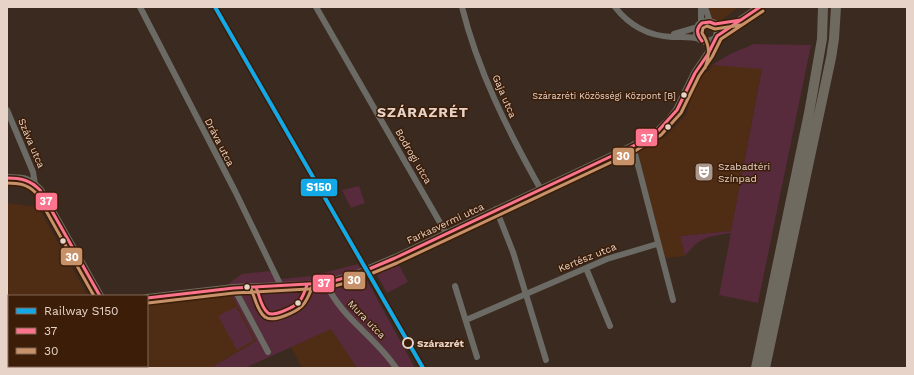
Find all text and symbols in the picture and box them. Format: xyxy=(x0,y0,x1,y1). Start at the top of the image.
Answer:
street label: Gaja utca xyxy=(490,73,519,120)
marker: Szárazréti Közösségi Központ [B] xyxy=(679,90,689,100)
place label: Szárazréti Közösségi Központ [B] xyxy=(532,91,676,101)
district label: SZÁRAZRÉT xyxy=(377,104,469,120)
street label: Száva utca xyxy=(16,117,47,170)
street label: Dráva utca xyxy=(203,117,236,168)
unlabelled marker xyxy=(663,122,673,132)
street label: Bodrogi utca xyxy=(393,127,434,186)
line badge: 37 xyxy=(635,128,658,147)
text: 37 xyxy=(641,132,654,145)
line badge: 30 xyxy=(612,147,635,166)
text: 30 xyxy=(616,150,630,163)
theatre icon: Szabadtéri Színpad xyxy=(693,161,715,183)
place label: Szabadtéri Színpad xyxy=(718,161,770,184)
line badge: S150 xyxy=(300,178,338,197)
text: S150 xyxy=(306,181,332,194)
line badge: 37 xyxy=(35,192,58,211)
text: 37 xyxy=(40,195,53,208)
street label: Farkasvermi utca xyxy=(405,201,486,246)
unlabelled marker xyxy=(58,236,68,246)
street label: Kertész utca xyxy=(557,241,618,274)
line badge: 30 xyxy=(60,247,83,266)
text: 30 xyxy=(65,251,79,264)
line badge: 30 xyxy=(343,271,366,290)
line badge: 37 xyxy=(312,274,335,293)
text: 30 xyxy=(347,274,361,287)
text: 37 xyxy=(318,277,331,290)
unlabelled marker xyxy=(242,282,252,292)
legend xyxy=(8,295,148,367)
unlabelled marker xyxy=(293,298,303,308)
street label: Mura utca xyxy=(346,298,388,341)
text: Railway S150 xyxy=(44,304,119,318)
text: 37 xyxy=(44,324,58,338)
marker: Szárazrét xyxy=(402,337,414,349)
place label: Szárazrét xyxy=(417,338,465,349)
text: 30 xyxy=(44,344,58,358)

